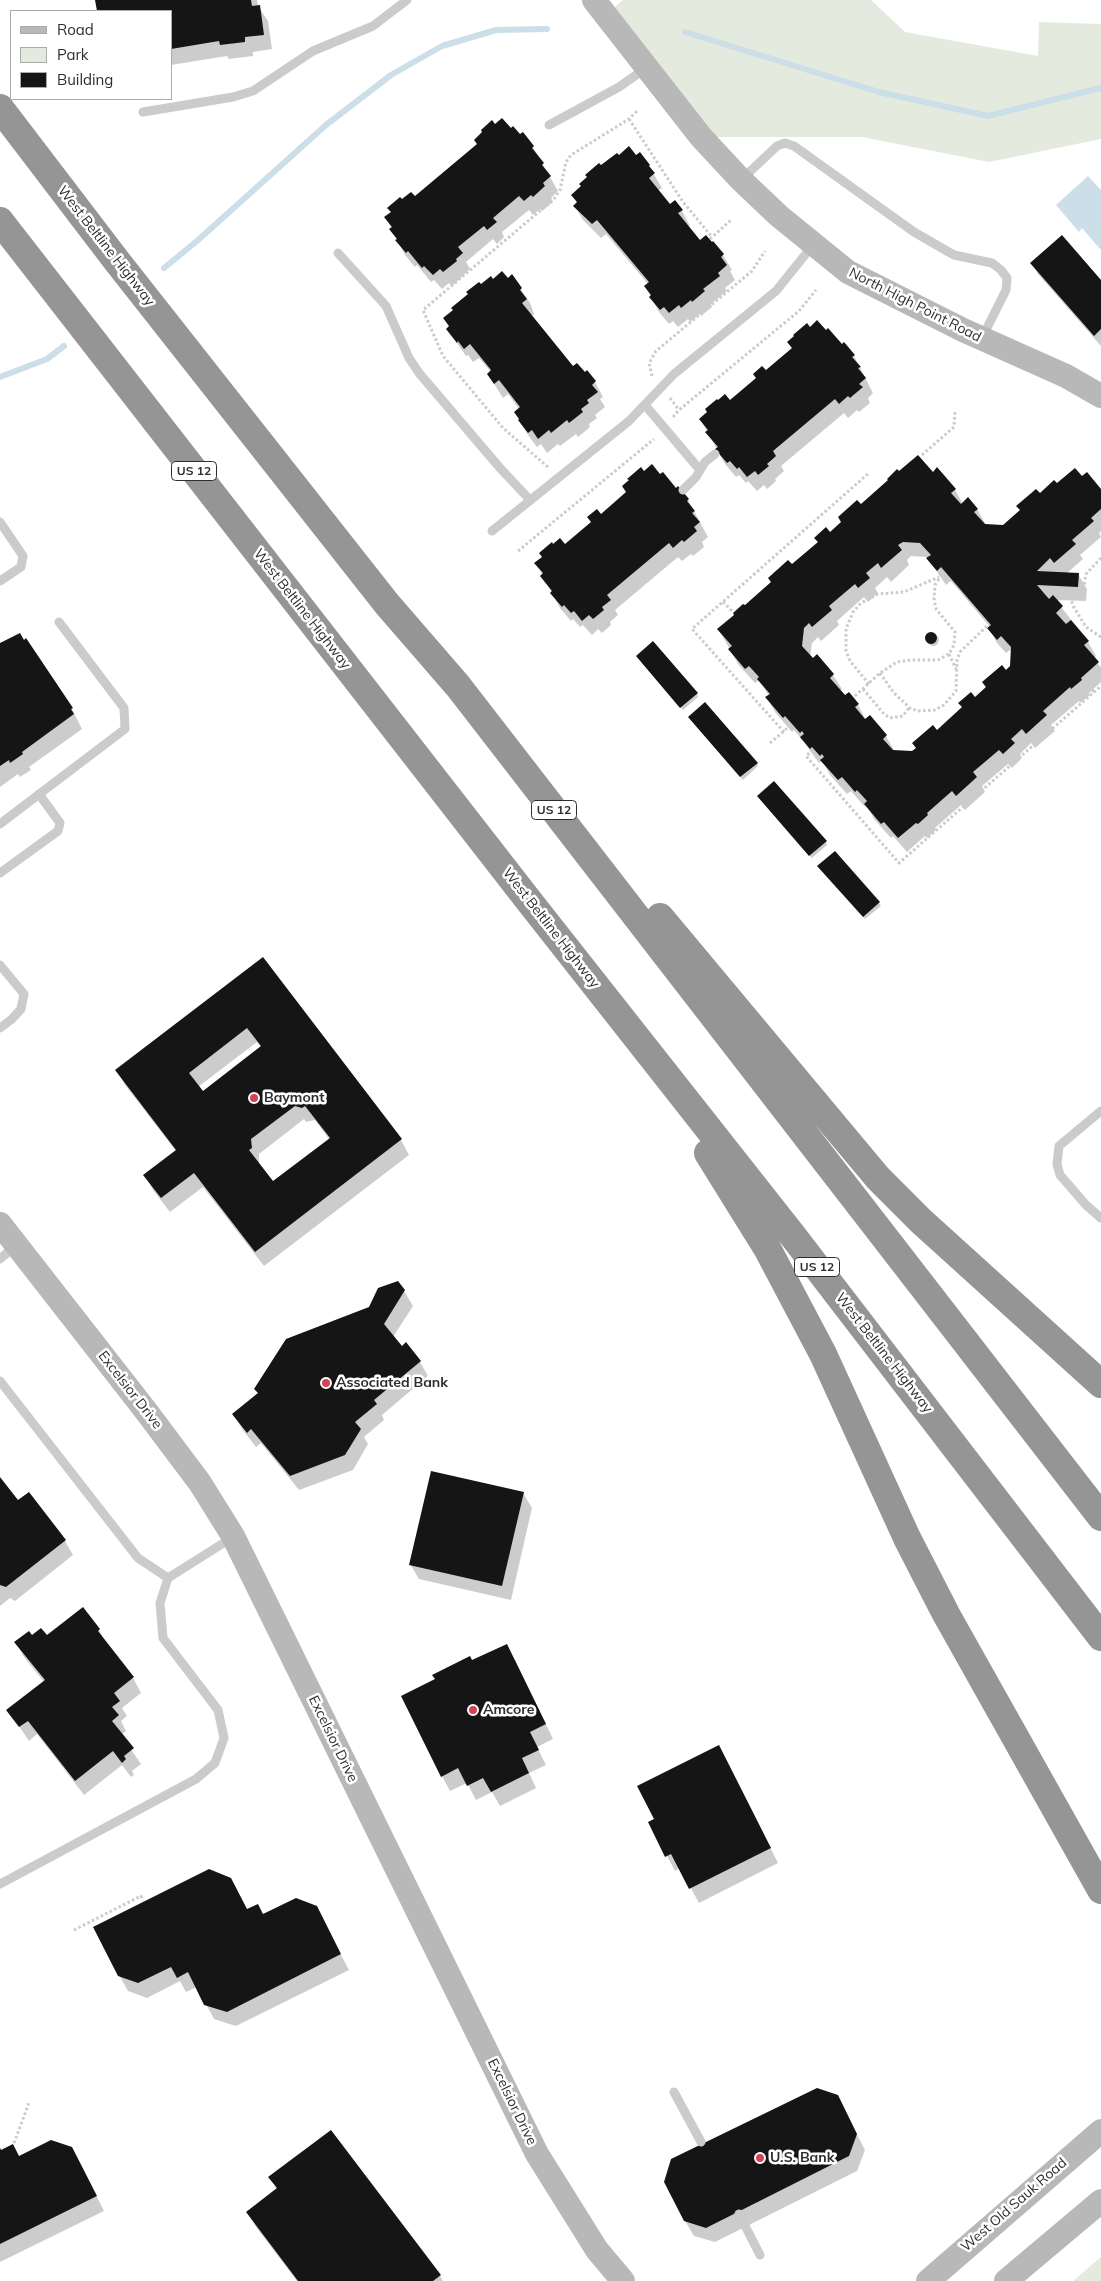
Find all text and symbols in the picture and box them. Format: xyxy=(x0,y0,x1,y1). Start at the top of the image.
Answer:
legend xyxy=(10,10,172,100)
text: Road xyxy=(57,20,94,39)
text: Park xyxy=(57,45,89,64)
text: Building xyxy=(57,70,113,89)
street label: West Beltline Highway xyxy=(54,183,158,309)
street label: North High Point Road xyxy=(846,264,984,346)
road number: US 12 xyxy=(172,462,216,481)
street label: West Beltline Highway xyxy=(250,546,354,672)
road number: US 12 xyxy=(532,800,576,820)
street label: West Beltline Highway xyxy=(499,865,603,991)
place label: Baymont xyxy=(264,1090,324,1106)
marker: Baymont xyxy=(248,1092,260,1104)
road number: US 12 xyxy=(794,1258,840,1276)
street label: West Beltline Highway xyxy=(832,1290,936,1416)
street label: Excelsior Drive xyxy=(94,1348,166,1432)
place label: Associated Bank xyxy=(336,1375,448,1391)
marker: Associated Bank xyxy=(320,1377,332,1389)
street label: Excelsior Drive xyxy=(305,1693,361,1785)
place label: Amcore xyxy=(483,1702,534,1718)
marker: Amcore xyxy=(467,1704,479,1716)
street label: Excelsior Drive xyxy=(484,2056,540,2148)
place label: U.S. Bank xyxy=(770,2150,834,2166)
marker: U.S. Bank xyxy=(754,2152,766,2164)
street label: West Old Sauk Road xyxy=(958,2155,1070,2255)

